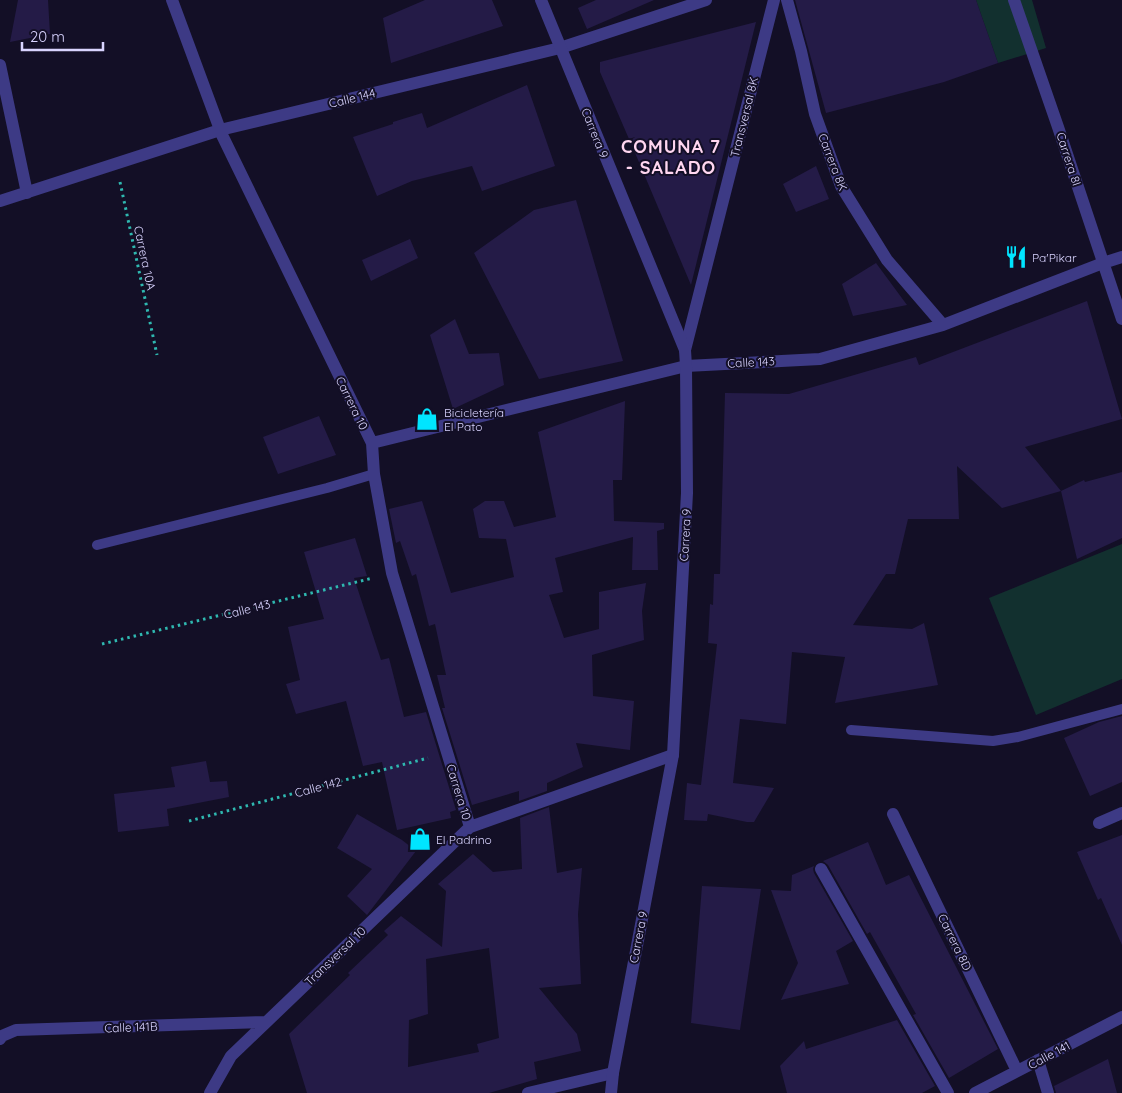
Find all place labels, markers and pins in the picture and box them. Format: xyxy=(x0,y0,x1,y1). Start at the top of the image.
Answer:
restaurant icon: Pa'Pikar xyxy=(1003,244,1029,270)
place label: Pa'Pikar xyxy=(1032,250,1077,265)
place label: Bicicletería El Pato xyxy=(444,405,504,434)
shop icon: Bicicletería El Pato xyxy=(414,406,440,432)
shop icon: El Padrino xyxy=(407,826,433,852)
place label: El Padrino xyxy=(436,832,492,847)

